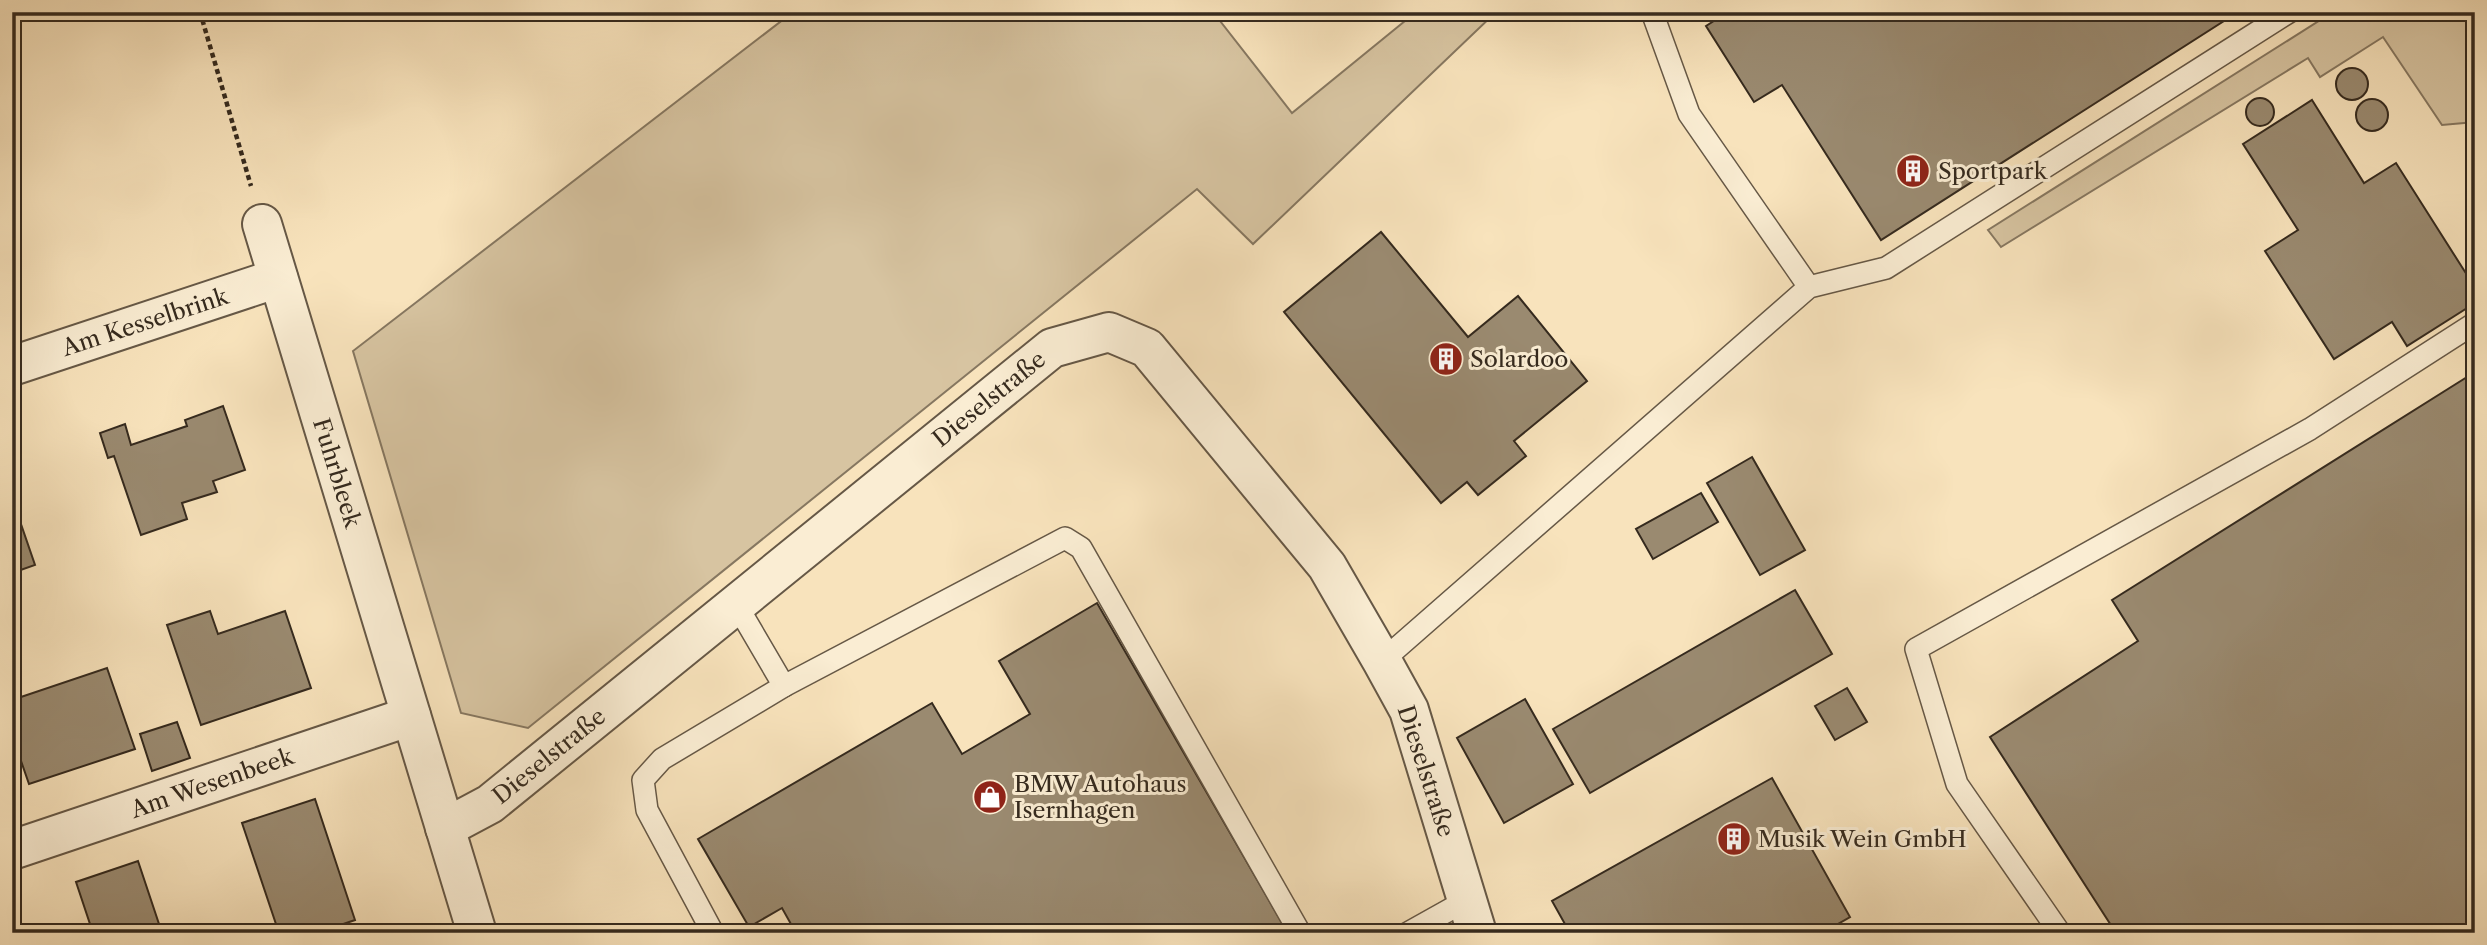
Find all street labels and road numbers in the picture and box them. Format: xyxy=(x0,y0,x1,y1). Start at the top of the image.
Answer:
street label: Am Kesselbrink xyxy=(58,281,233,362)
street label: Dieselstraße xyxy=(927,345,1051,453)
street label: Fuhrbleek xyxy=(307,415,367,533)
street label: Dieselstraße xyxy=(487,702,611,810)
street label: Dieselstraße xyxy=(1392,702,1460,840)
street label: Am Wesenbeek xyxy=(126,742,299,824)

